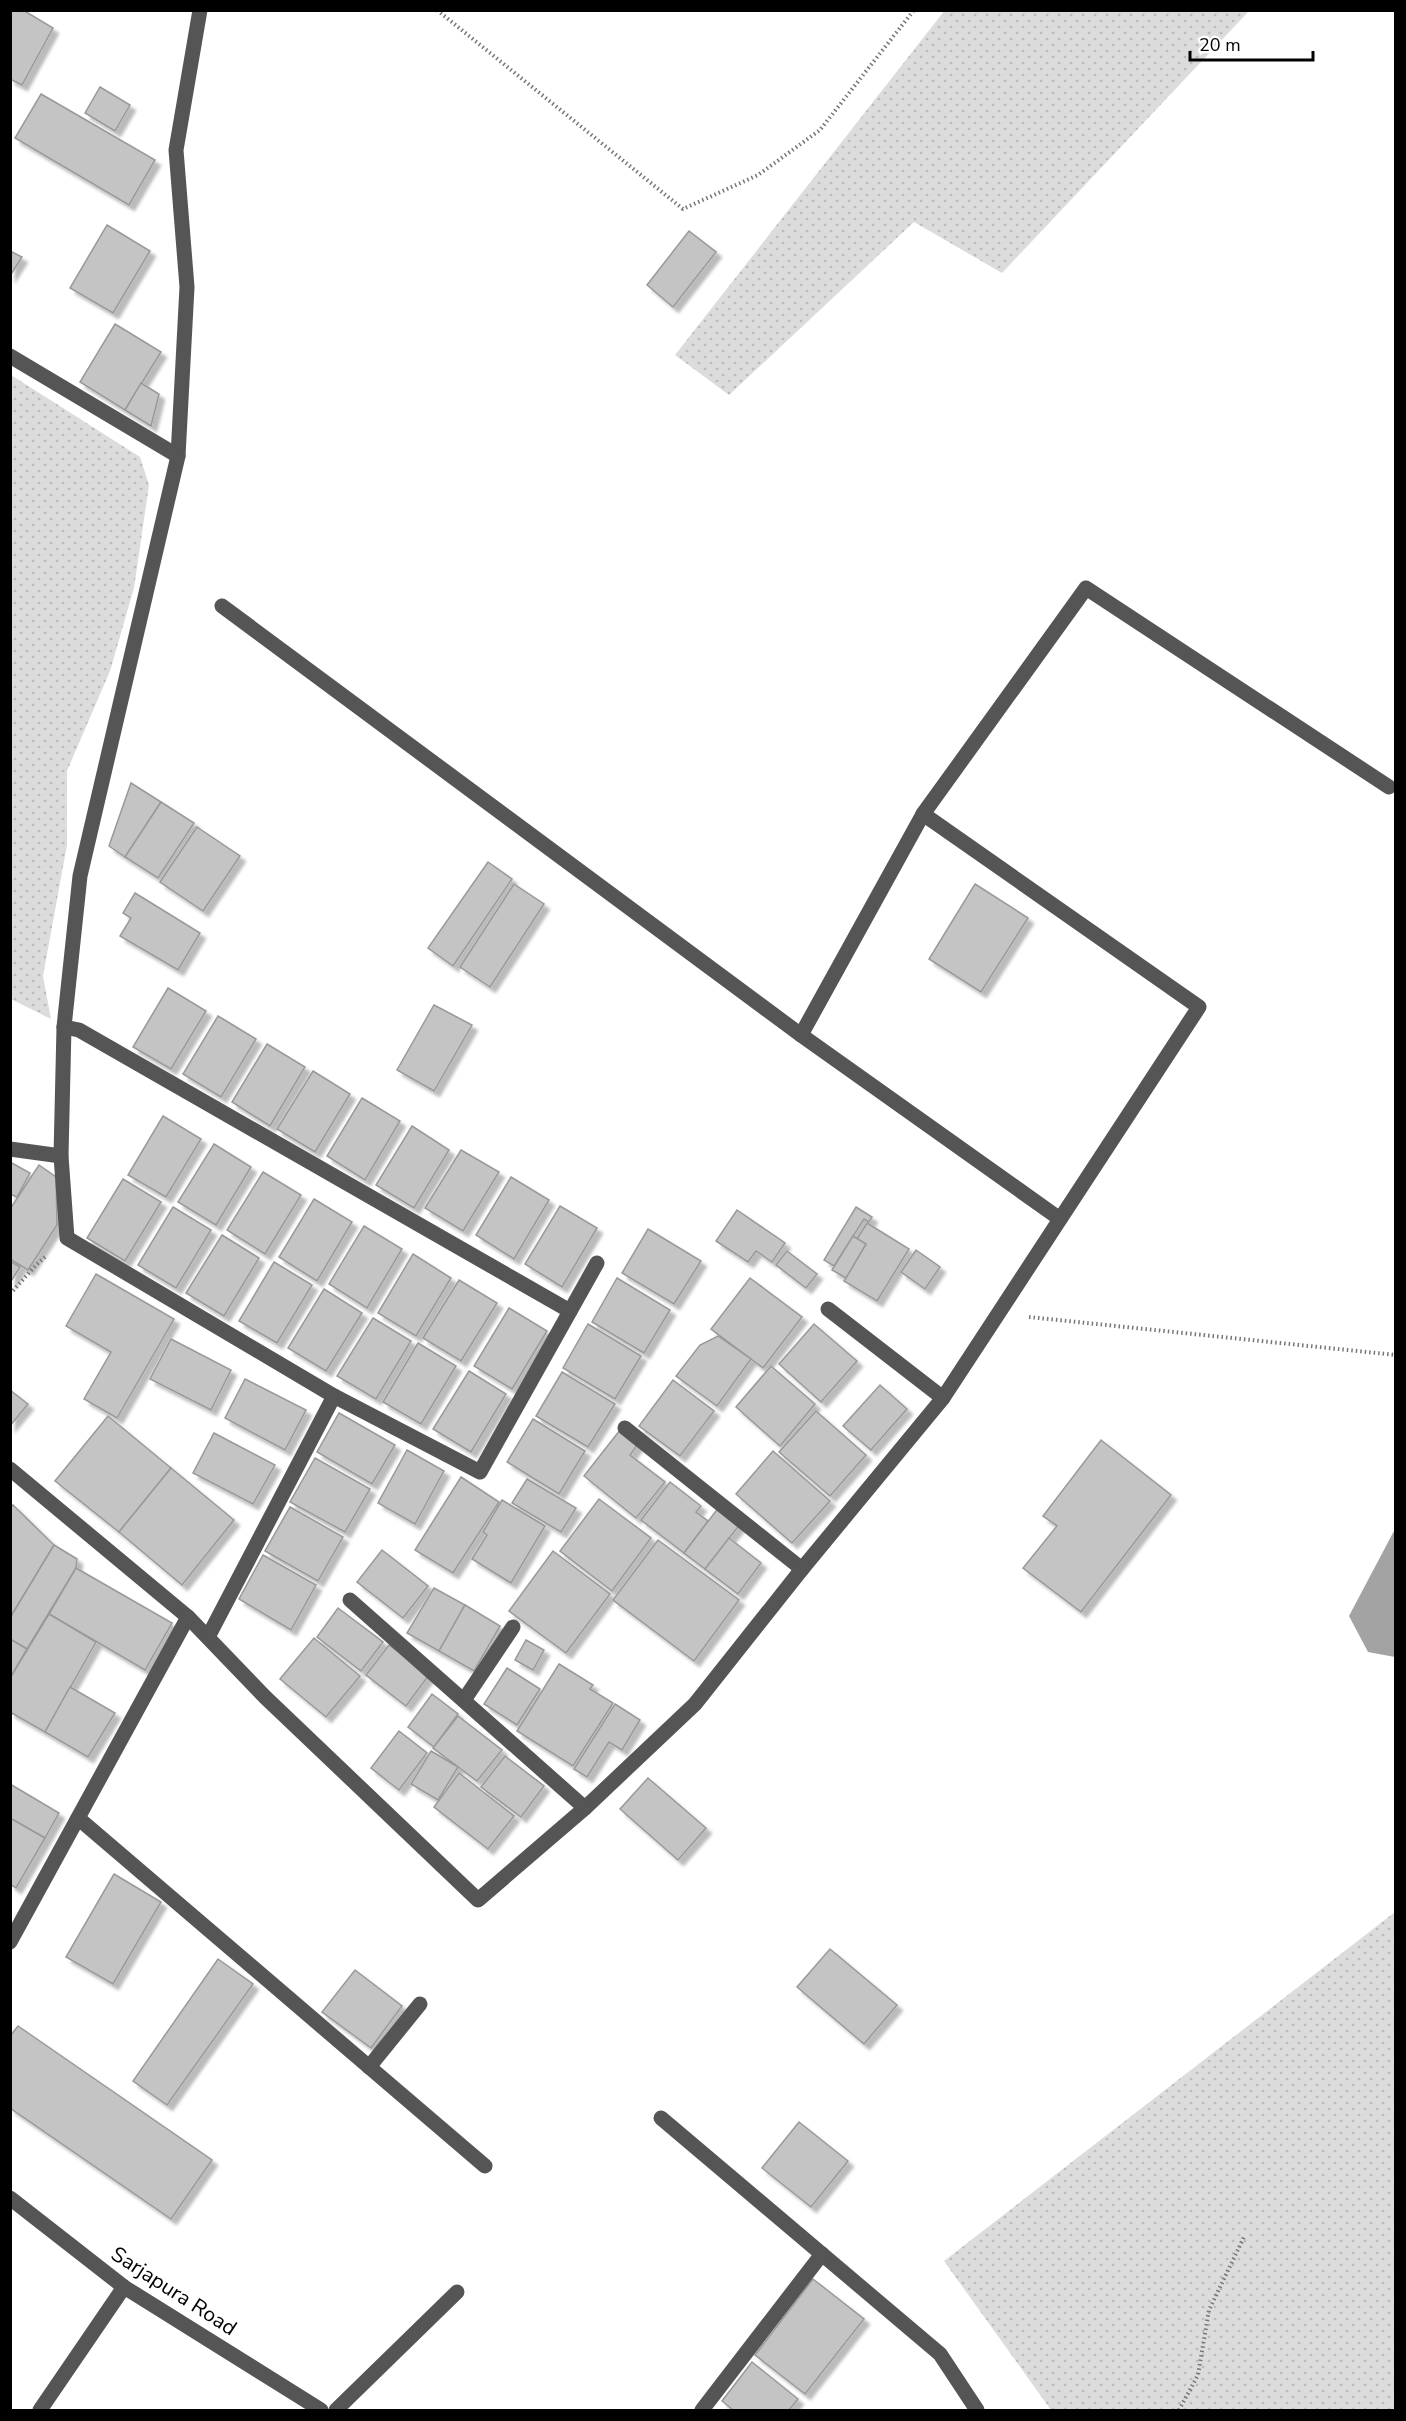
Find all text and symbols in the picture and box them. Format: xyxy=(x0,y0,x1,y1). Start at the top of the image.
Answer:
scale bar xyxy=(1190,24,1313,62)
text: 20 m xyxy=(1199,33,1241,57)
street label: Sarjapura Road xyxy=(106,2240,242,2342)

